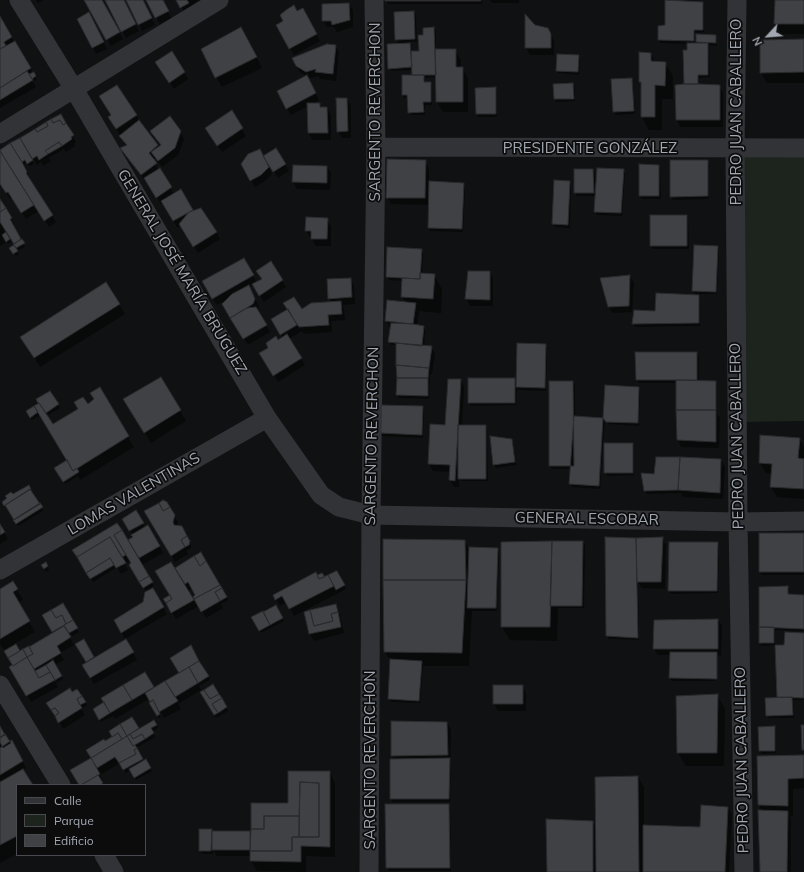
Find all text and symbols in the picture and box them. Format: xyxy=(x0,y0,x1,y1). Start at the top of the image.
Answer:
north arrow xyxy=(748,16,788,56)
street label: PEDRO JUAN CABALLERO xyxy=(727,19,745,205)
street label: SARGENTO REVERCHON xyxy=(366,23,384,201)
text: N xyxy=(749,34,765,48)
street label: PRESIDENTE GONZÁLEZ xyxy=(503,139,677,157)
street label: GENERAL JOSÉ MARÍA BRUGUEZ xyxy=(114,166,250,378)
street label: PEDRO JUAN CABALLERO xyxy=(726,342,748,530)
street label: SARGENTO REVERCHON xyxy=(361,346,383,526)
street label: LOMAS VALENTINAS xyxy=(65,449,203,539)
street label: GENERAL ESCOBAR xyxy=(515,509,659,529)
street label: PEDRO JUAN CABALLERO xyxy=(731,666,753,854)
street label: SARGENTO REVERCHON xyxy=(361,671,379,849)
legend xyxy=(16,784,146,856)
text: Calle xyxy=(54,793,81,808)
text: Parque xyxy=(54,813,94,828)
text: Edificio xyxy=(54,833,94,848)

